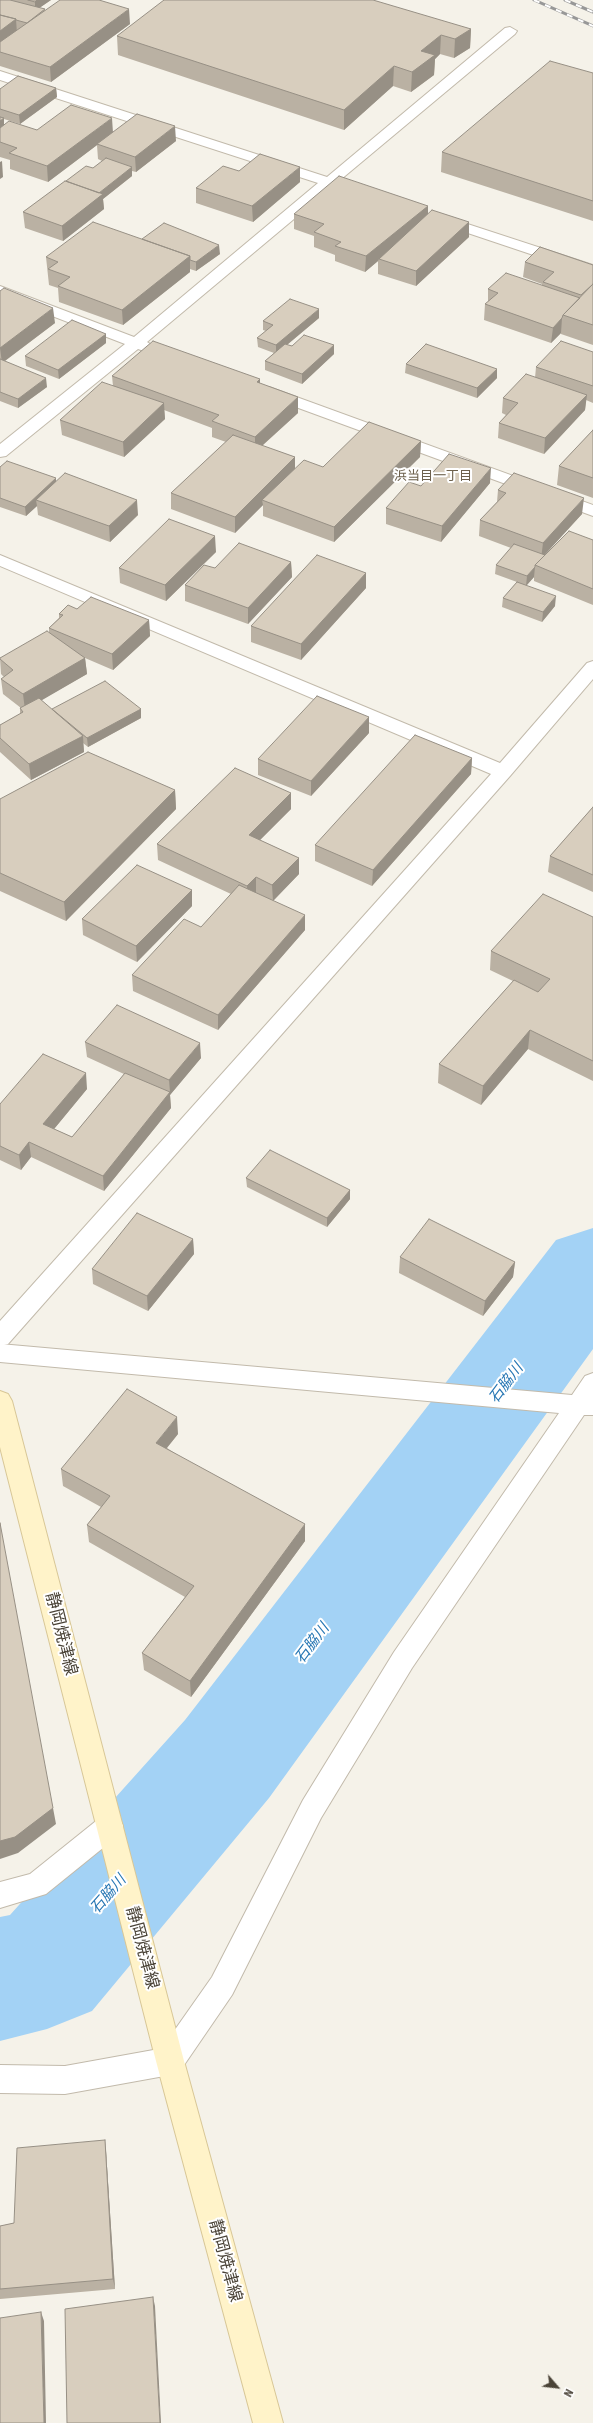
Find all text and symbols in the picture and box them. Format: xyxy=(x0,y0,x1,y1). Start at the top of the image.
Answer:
district label: 浜当目一丁目 xyxy=(394,469,472,485)
water label: 石脇川 xyxy=(486,1361,528,1407)
street label: 静岡焼津線 xyxy=(40,1590,80,1678)
water label: 石脇川 xyxy=(292,1621,334,1667)
water label: 石脇川 xyxy=(87,1872,131,1918)
street label: 静岡焼津線 xyxy=(120,1904,162,1992)
street label: 静岡焼津線 xyxy=(203,2217,245,2305)
north arrow xyxy=(537,2367,577,2407)
text: N xyxy=(560,2386,576,2400)

